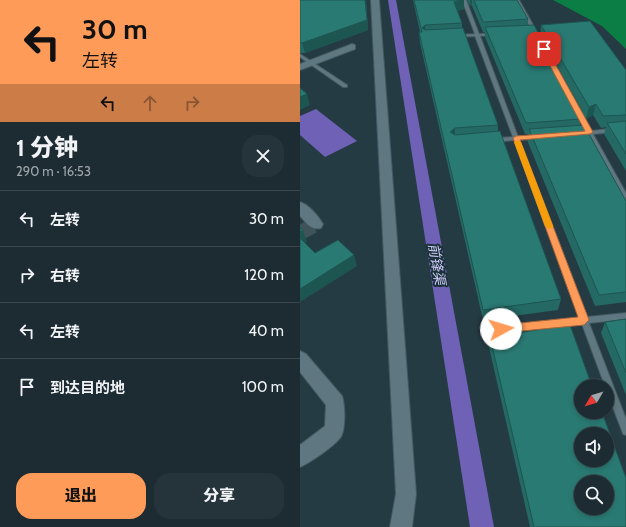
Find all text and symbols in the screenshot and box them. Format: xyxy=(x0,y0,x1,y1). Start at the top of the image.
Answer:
text: 30 m xyxy=(82,12,148,46)
icon: left xyxy=(16,16,68,68)
pin xyxy=(527,32,561,66)
icon: arrive xyxy=(533,38,555,60)
text: 左转 xyxy=(82,50,118,72)
icon: left xyxy=(97,92,119,114)
icon: ahead xyxy=(139,92,161,114)
icon: right xyxy=(181,92,203,114)
text: 1 分钟 xyxy=(16,133,78,162)
button: close xyxy=(242,135,284,177)
text: 290 m · 16:53 xyxy=(16,163,91,179)
icon: left xyxy=(16,208,38,230)
text: 30 m xyxy=(249,210,284,228)
text: 左转 xyxy=(50,211,80,229)
water label: 前锋渠 xyxy=(424,242,450,288)
icon: right xyxy=(16,264,38,286)
text: 120 m xyxy=(244,266,284,284)
text: 右转 xyxy=(50,267,80,285)
position arrow xyxy=(480,308,522,350)
icon: left xyxy=(16,320,38,342)
text: 40 m xyxy=(248,322,284,340)
text: 左转 xyxy=(50,323,80,341)
icon: arrive xyxy=(16,376,38,398)
text: 100 m xyxy=(242,378,284,396)
text: 到达目的地 xyxy=(50,379,125,397)
north arrow xyxy=(574,379,614,419)
map controls xyxy=(574,379,614,515)
button: sound xyxy=(574,427,614,467)
button: 退出 xyxy=(16,473,146,519)
button: 分享 xyxy=(154,473,284,519)
button: search xyxy=(574,475,614,515)

